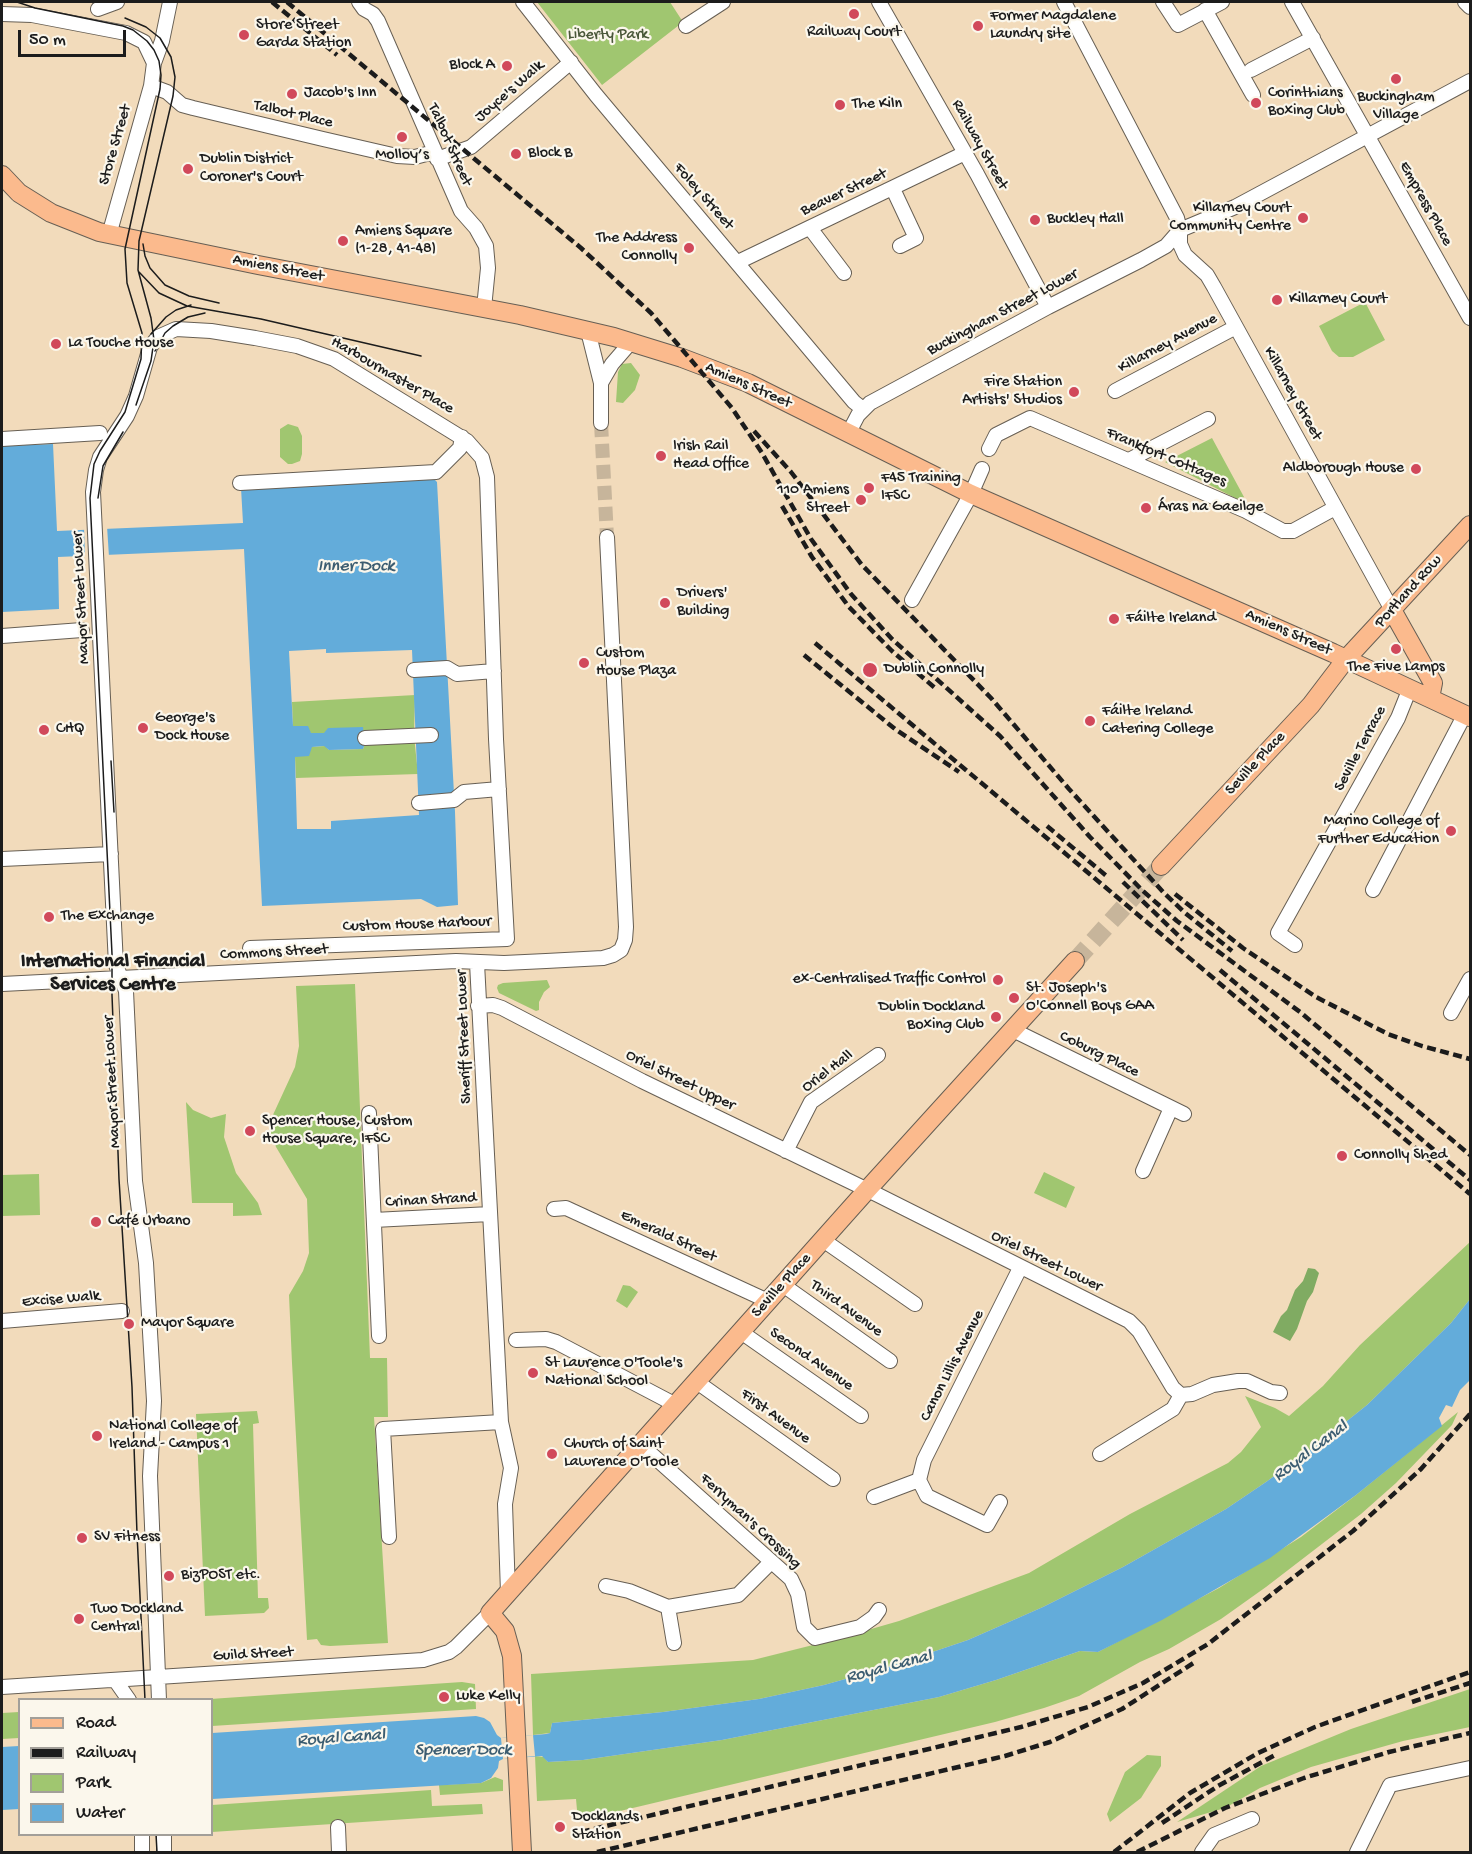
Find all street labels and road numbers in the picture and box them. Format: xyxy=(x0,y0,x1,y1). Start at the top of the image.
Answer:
street label: Joyce's Walk xyxy=(472,57,548,127)
street label: Talbot Place xyxy=(252,97,334,133)
street label: Railway Street xyxy=(946,97,1012,193)
street label: Talbot Street xyxy=(422,101,476,189)
street label: Store Street xyxy=(95,103,137,187)
street label: Empress Place xyxy=(1394,158,1456,250)
street label: Foley Street xyxy=(669,160,737,234)
street label: Beaver Street xyxy=(798,165,890,221)
street label: Amiens Street xyxy=(231,251,325,287)
street label: Buckingham Street Lower xyxy=(924,265,1082,361)
street label: Killarney Avenue xyxy=(1115,310,1221,378)
street label: Harbourmaster Place xyxy=(327,333,457,419)
street label: Killarney Street xyxy=(1258,344,1326,444)
street label: Amiens Street xyxy=(702,358,794,414)
street label: Frankfort Cottages xyxy=(1103,424,1229,492)
street label: Mayor Street Lower xyxy=(69,531,95,665)
street label: Portland Row xyxy=(1371,552,1447,632)
street label: Amiens Street xyxy=(1242,605,1334,661)
street label: Seville Terrace xyxy=(1331,703,1391,795)
street label: Seville Place xyxy=(1222,728,1290,800)
street label: Custom House Harbour xyxy=(342,913,492,937)
street label: Commons Street xyxy=(220,941,328,965)
street label: Sheriff Street Lower xyxy=(453,970,477,1104)
street label: Mayor Street Lower xyxy=(100,1015,126,1149)
street label: Coburg Place xyxy=(1056,1027,1142,1083)
street label: Oriel Street Upper xyxy=(622,1046,738,1116)
street label: Oriel Hall xyxy=(799,1046,857,1098)
street label: Crinan Strand xyxy=(385,1189,477,1213)
street label: Emerald Street xyxy=(617,1206,719,1268)
street label: Oriel Street Lower xyxy=(987,1227,1105,1297)
street label: Seville Place xyxy=(748,1250,816,1322)
street label: Third Avenue xyxy=(806,1276,886,1342)
street label: Excise Walk xyxy=(21,1287,101,1313)
street label: Canon Lillis Avenue xyxy=(917,1307,989,1425)
street label: Second Avenue xyxy=(765,1324,857,1396)
street label: First Avenue xyxy=(736,1385,814,1449)
street label: Ferryman's Crossing xyxy=(695,1470,805,1574)
street label: Guild Street xyxy=(212,1643,294,1667)

